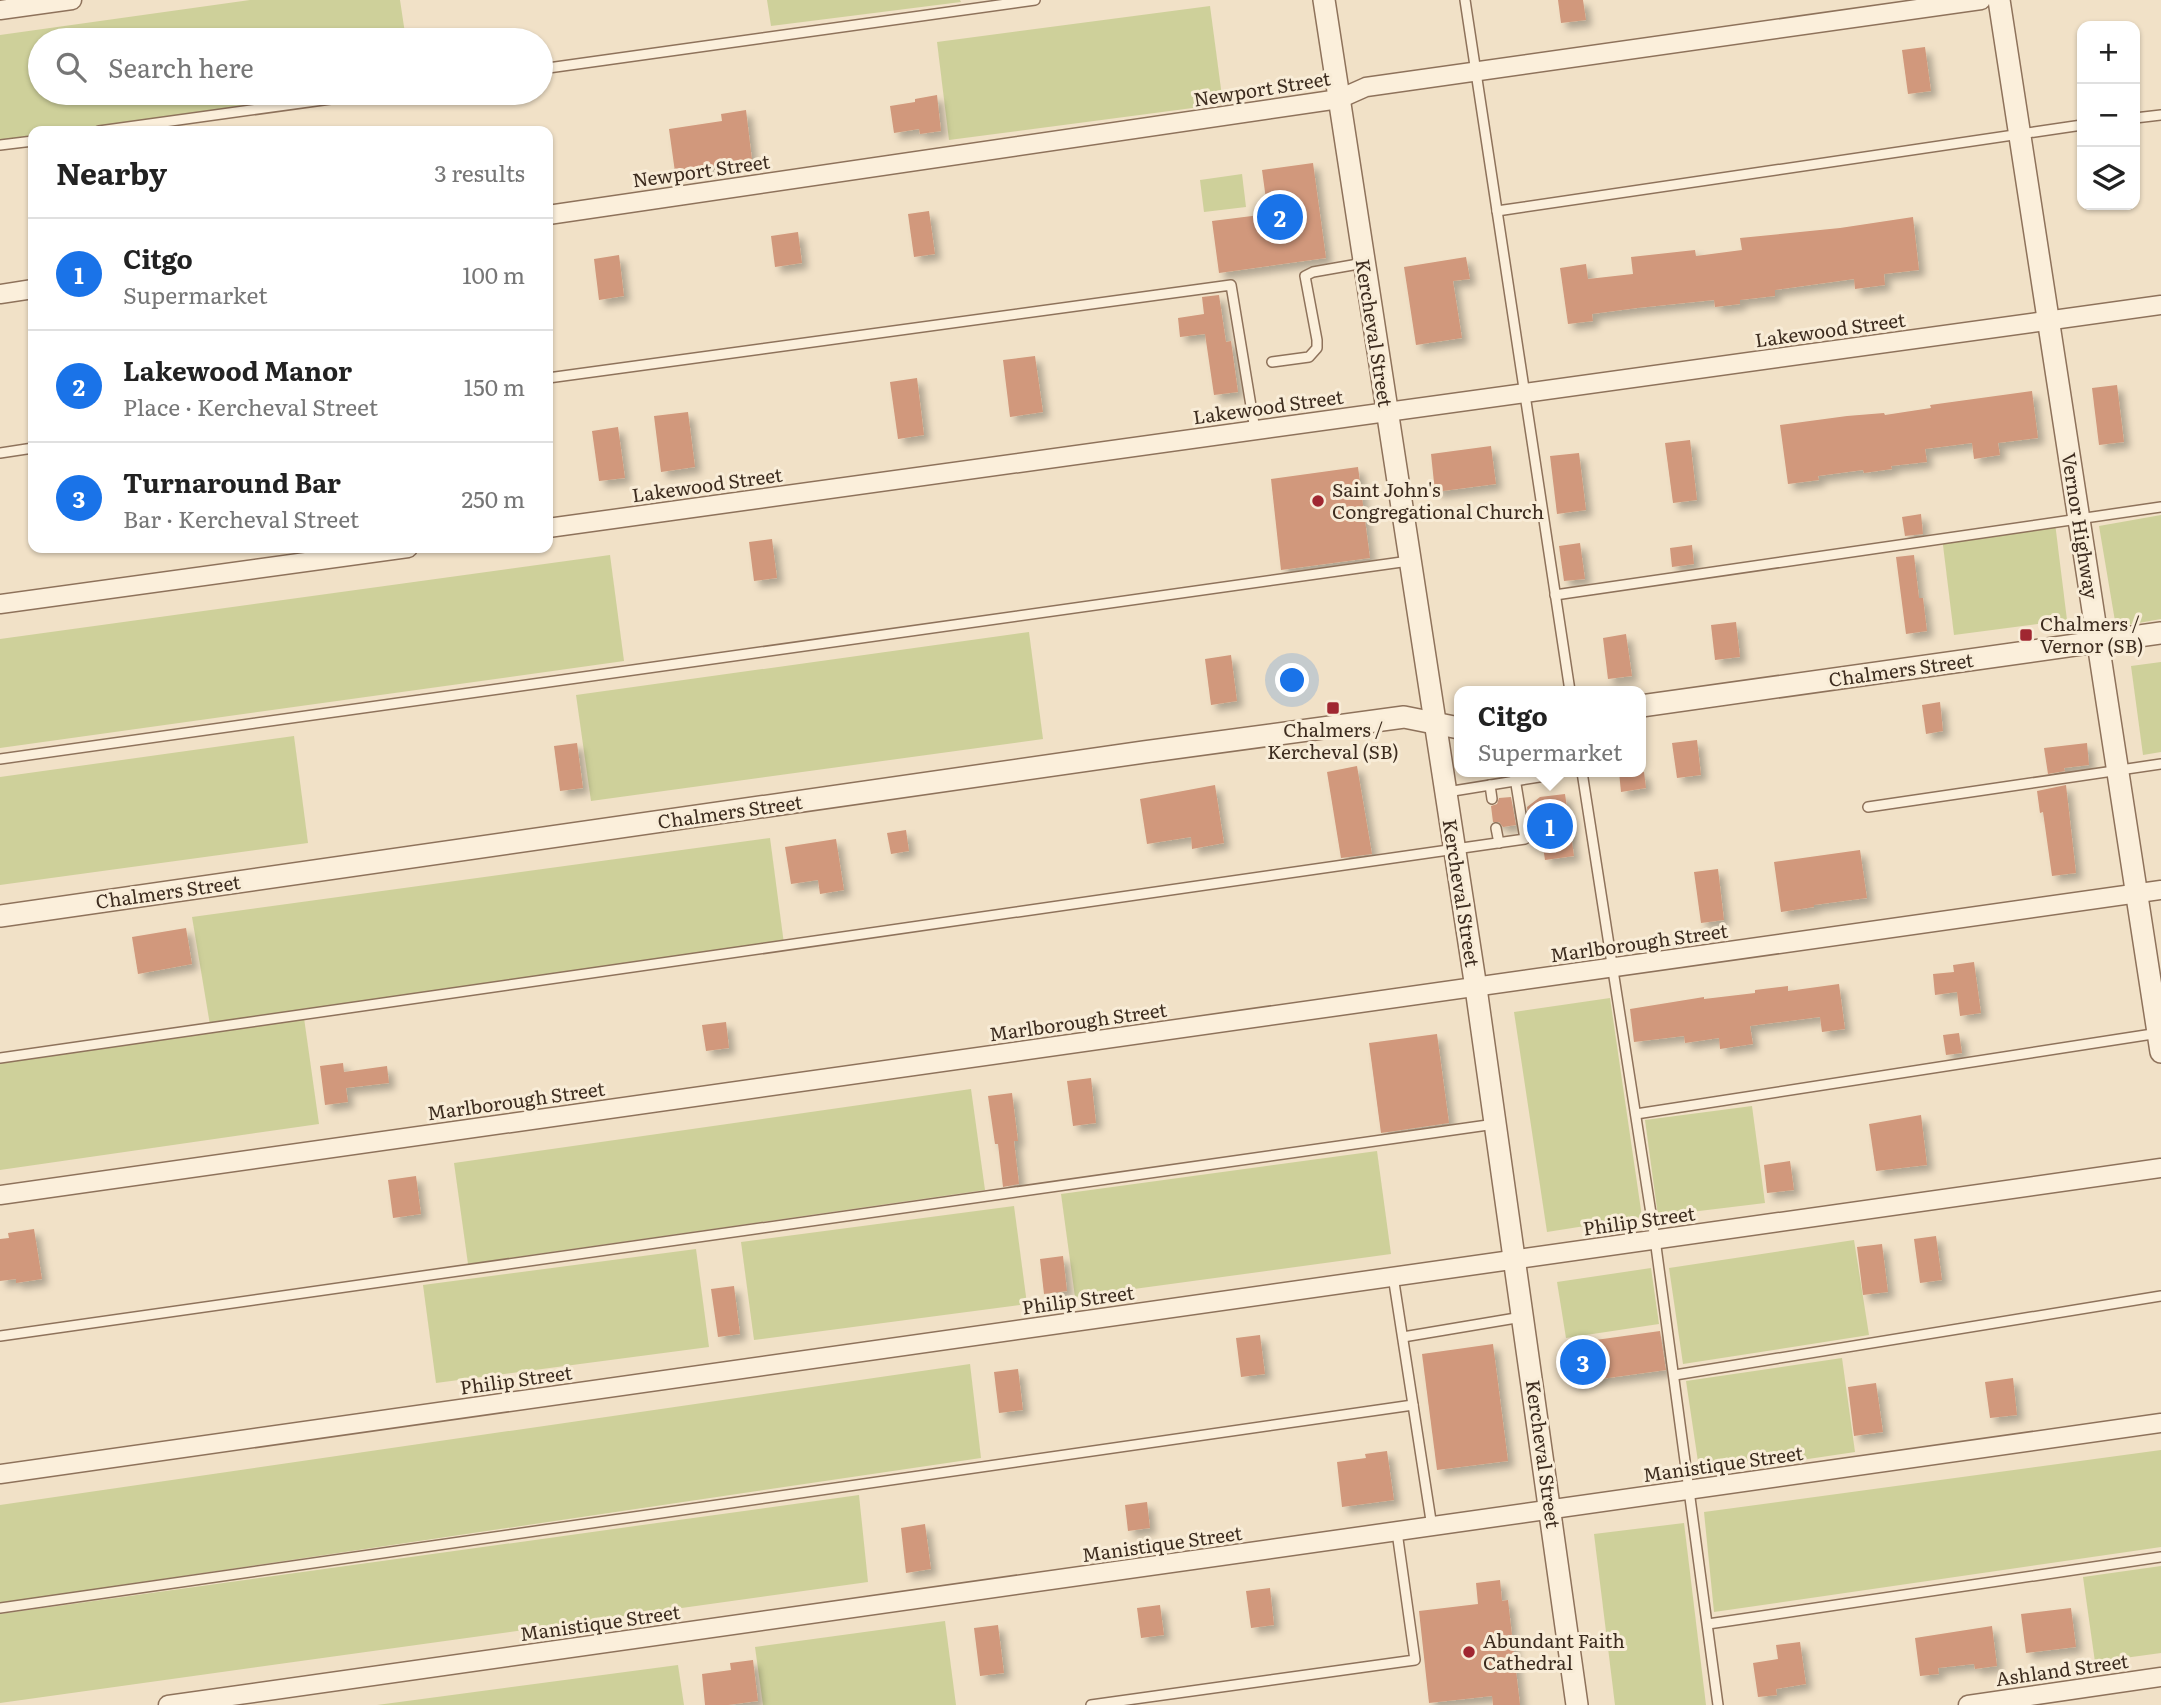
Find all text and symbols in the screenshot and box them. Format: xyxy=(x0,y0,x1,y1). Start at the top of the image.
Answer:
map controls xyxy=(2077,21,2140,210)
button: + xyxy=(2077,21,2140,84)
search box xyxy=(28,28,553,105)
text: Search here xyxy=(108,47,254,86)
icon: search xyxy=(52,48,90,86)
street label: Newport Street xyxy=(1191,63,1333,113)
button: − xyxy=(2077,84,2140,147)
street label: Newport Street xyxy=(630,146,772,194)
button: layers xyxy=(2077,147,2140,210)
text: Nearby xyxy=(56,150,167,194)
text: 3 results xyxy=(434,155,525,189)
pin: 2 xyxy=(1257,191,1303,243)
text: Citgo xyxy=(123,238,193,277)
text: 1 xyxy=(74,257,84,291)
text: 100 m xyxy=(462,257,525,291)
street label: Kercheval Street xyxy=(1349,257,1401,409)
text: Supermarket xyxy=(123,277,267,311)
street label: Lakewood Street xyxy=(1753,305,1907,353)
text: Lakewood Manor xyxy=(123,350,352,389)
text: 2 xyxy=(73,369,85,403)
text: 150 m xyxy=(464,369,525,403)
street label: Lakewood Street xyxy=(1191,382,1345,430)
text: Place · Kercheval Street xyxy=(123,389,378,423)
street label: Vernor Highway xyxy=(2056,451,2106,601)
street label: Lakewood Street xyxy=(630,460,784,508)
text: Turnaround Bar xyxy=(123,462,341,501)
place label: Saint John's Congregational Church xyxy=(1332,475,1544,525)
text: 3 xyxy=(73,481,85,515)
text: 250 m xyxy=(461,481,525,515)
marker: Saint John's Congregational Church xyxy=(1310,493,1326,509)
text: Bar · Kercheval Street xyxy=(123,501,359,535)
place label: Chalmers / Vernor (SB) xyxy=(2040,609,2144,659)
marker: Chalmers / Vernor (SB) xyxy=(2018,627,2034,643)
street label: Chalmers Street xyxy=(1827,645,1975,693)
your location xyxy=(1275,663,1309,697)
popup xyxy=(1454,686,1646,777)
text: Citgo xyxy=(1478,695,1548,734)
marker: Chalmers / Kercheval (SB) xyxy=(1325,700,1341,716)
place label: Chalmers / Kercheval (SB) xyxy=(1267,715,1399,765)
text: Supermarket xyxy=(1478,734,1622,768)
street label: Chalmers Street xyxy=(656,787,804,835)
pin: 1 xyxy=(1527,800,1573,852)
street label: Kercheval Street xyxy=(1436,817,1488,969)
street label: Chalmers Street xyxy=(94,867,242,915)
street label: Marlborough Street xyxy=(1548,916,1730,968)
street label: Marlborough Street xyxy=(987,995,1169,1047)
street label: Marlborough Street xyxy=(425,1074,607,1126)
street label: Philip Street xyxy=(1581,1198,1697,1242)
street label: Philip Street xyxy=(1020,1277,1136,1321)
pin: 3 xyxy=(1560,1336,1606,1388)
street label: Philip Street xyxy=(458,1357,574,1401)
street label: Kercheval Street xyxy=(1520,1378,1568,1530)
street label: Manistique Street xyxy=(1641,1438,1805,1488)
street label: Manistique Street xyxy=(1080,1518,1244,1568)
street label: Manistique Street xyxy=(518,1597,682,1647)
place label: Abundant Faith Cathedral xyxy=(1483,1626,1625,1676)
marker: Abundant Faith Cathedral xyxy=(1461,1644,1477,1660)
street label: Ashland Street xyxy=(1994,1646,2130,1692)

